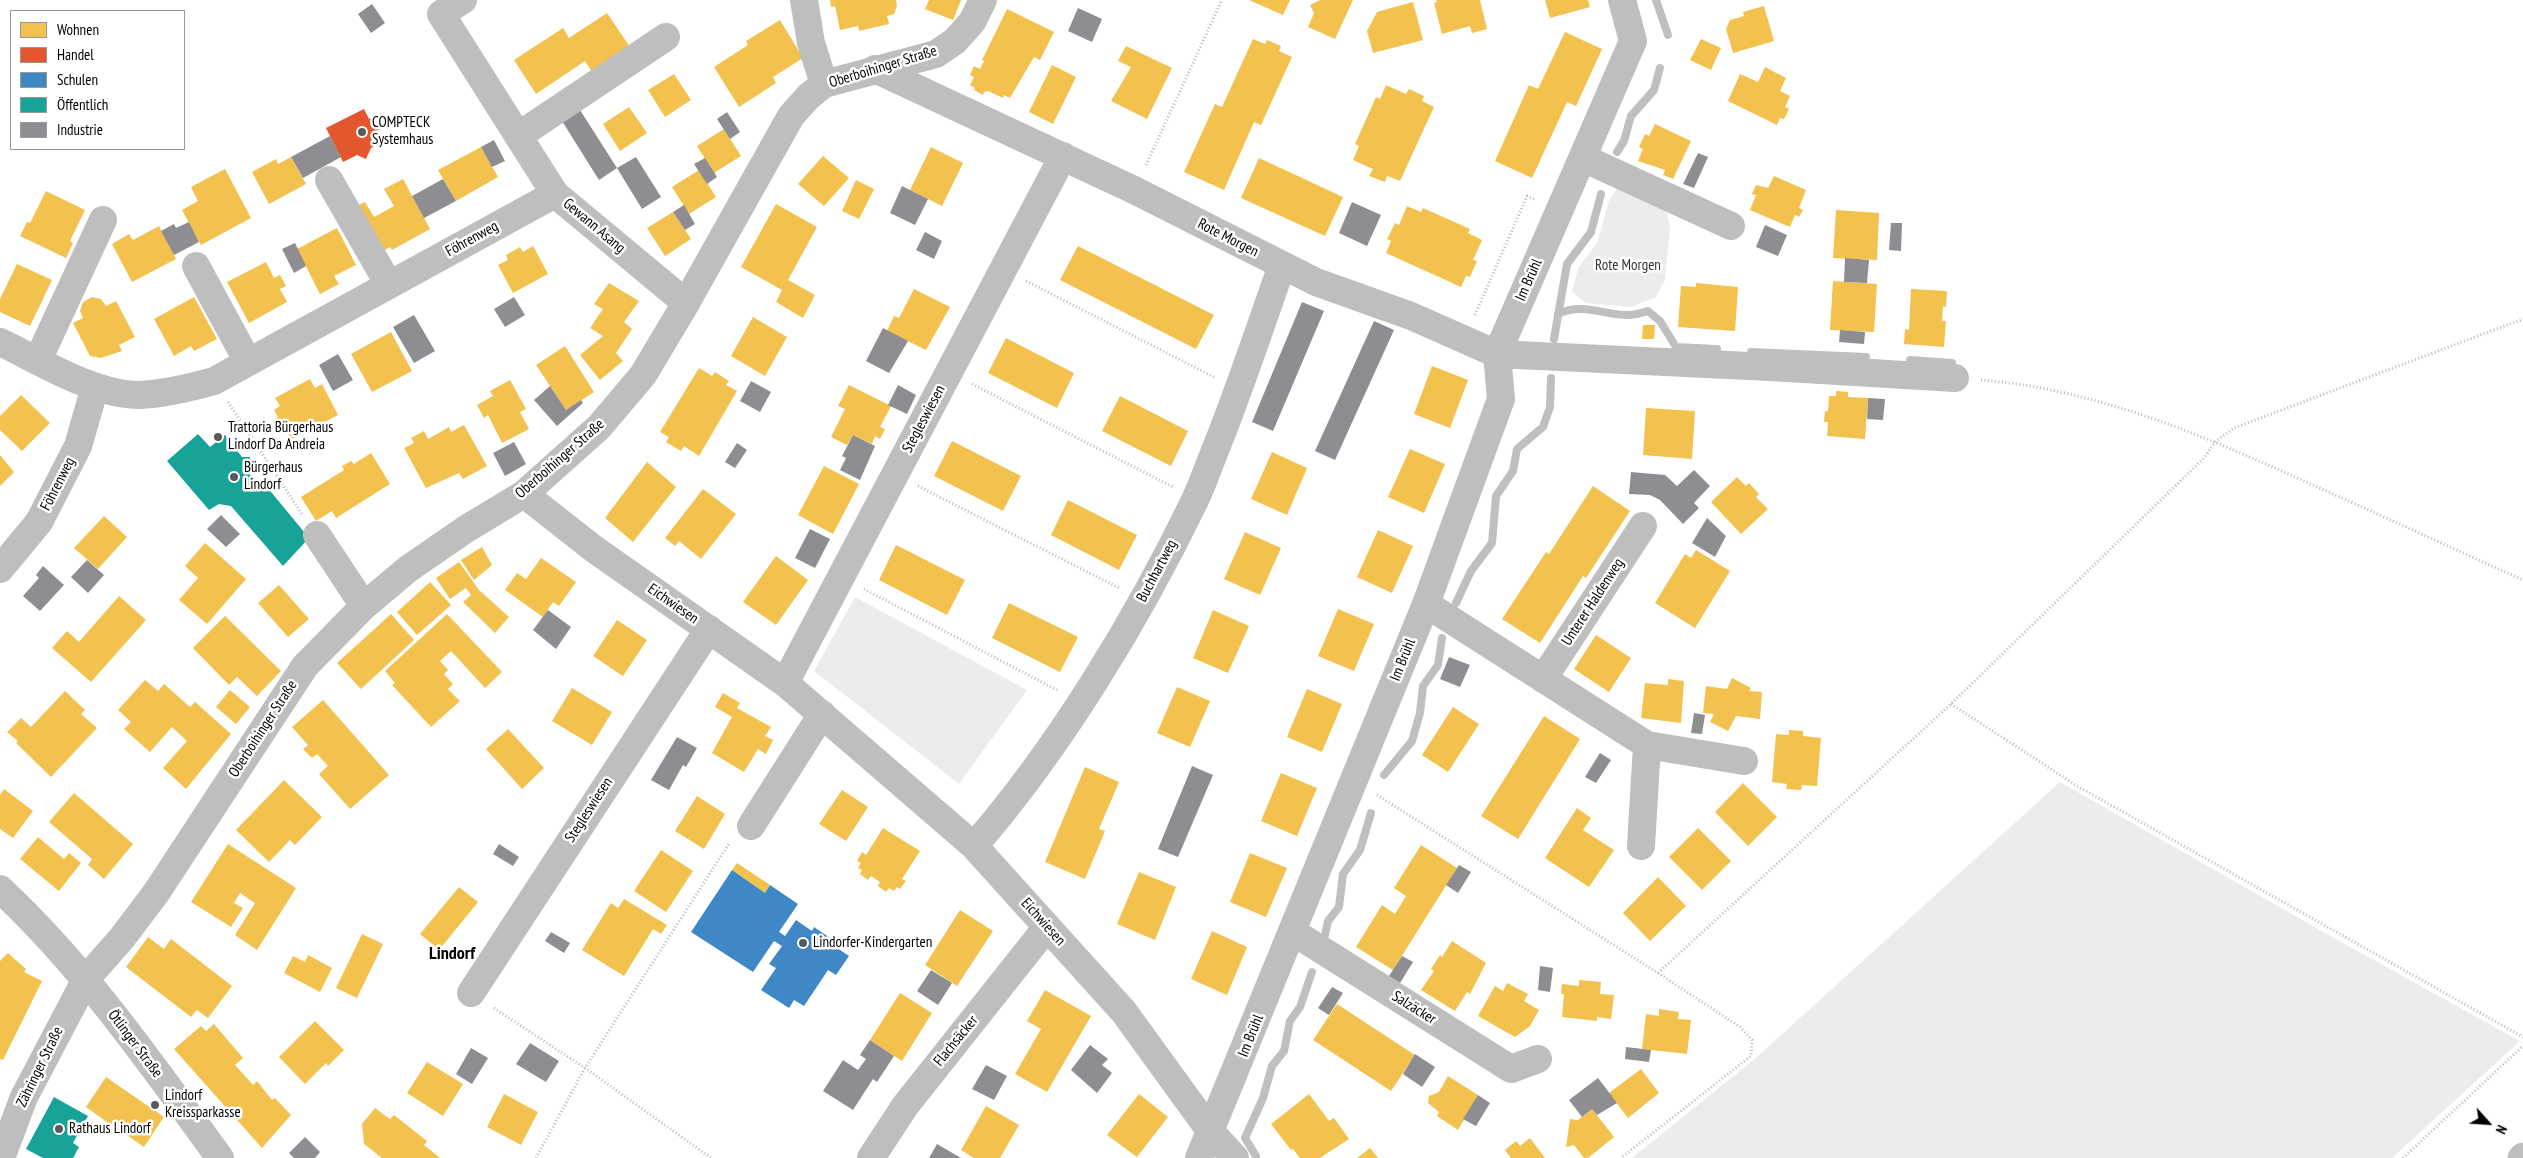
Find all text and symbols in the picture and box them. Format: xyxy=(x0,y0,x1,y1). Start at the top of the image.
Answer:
legend xyxy=(10,10,185,150)
text: Wohnen xyxy=(57,20,99,39)
street label: Oberboihinger Straße xyxy=(827,42,939,92)
text: Handel xyxy=(57,45,94,64)
text: Schulen xyxy=(57,70,98,89)
text: Öffentlich xyxy=(57,95,108,114)
place label: COMPTECK Systemhaus xyxy=(372,114,433,149)
text: Industrie xyxy=(57,120,103,139)
marker: COMPTECK Systemhaus xyxy=(356,126,368,138)
street label: Gewann Asang xyxy=(559,195,629,257)
street label: Rote Morgen xyxy=(1195,215,1261,261)
street label: Föhrenweg xyxy=(443,217,501,261)
street label: Im Brühl xyxy=(1512,256,1546,304)
park label: Rote Morgen xyxy=(1595,257,1661,275)
street label: Stegleswiesen xyxy=(899,382,949,456)
street label: Oberboihinger Straße xyxy=(512,416,608,502)
place label: Trattoria Bürgerhaus Lindorf Da Andreia xyxy=(228,419,333,454)
marker: Trattoria Bürgerhaus Lindorf Da Andreia xyxy=(212,431,224,443)
street label: Föhrenweg xyxy=(37,454,79,514)
place label: Bürgerhaus Lindorf xyxy=(244,459,303,494)
marker: Bürgerhaus Lindorf xyxy=(228,471,240,483)
street label: Buchhartweg xyxy=(1133,537,1181,605)
street label: Unterer Haldenweg xyxy=(1558,555,1628,649)
street label: Eichwiesen xyxy=(644,580,702,628)
street label: Im Brühl xyxy=(1386,636,1420,684)
street label: Oberboihinger Straße xyxy=(225,677,301,781)
street label: Stegleswiesen xyxy=(561,774,617,846)
street label: Eichwiesen xyxy=(1017,895,1069,949)
place label: Lindorfer-Kindergarten xyxy=(813,934,932,952)
marker: Lindorfer-Kindergarten xyxy=(797,937,809,949)
district label: Lindorf xyxy=(429,943,475,965)
street label: Salzäcker xyxy=(1389,987,1439,1029)
street label: Ötlinger Straße xyxy=(104,1007,166,1081)
street label: Flachsäcker xyxy=(930,1012,982,1070)
street label: Im Brühl xyxy=(1234,1012,1268,1060)
street label: Zähringer Straße xyxy=(13,1024,67,1110)
place label: Lindorf Kreissparkasse xyxy=(165,1087,241,1122)
north arrow xyxy=(2463,1098,2513,1148)
marker: Lindorf Kreissparkasse xyxy=(149,1099,161,1111)
place label: Rathaus Lindorf xyxy=(69,1120,151,1138)
text: N xyxy=(2492,1122,2511,1137)
marker: Rathaus Lindorf xyxy=(53,1123,65,1135)

